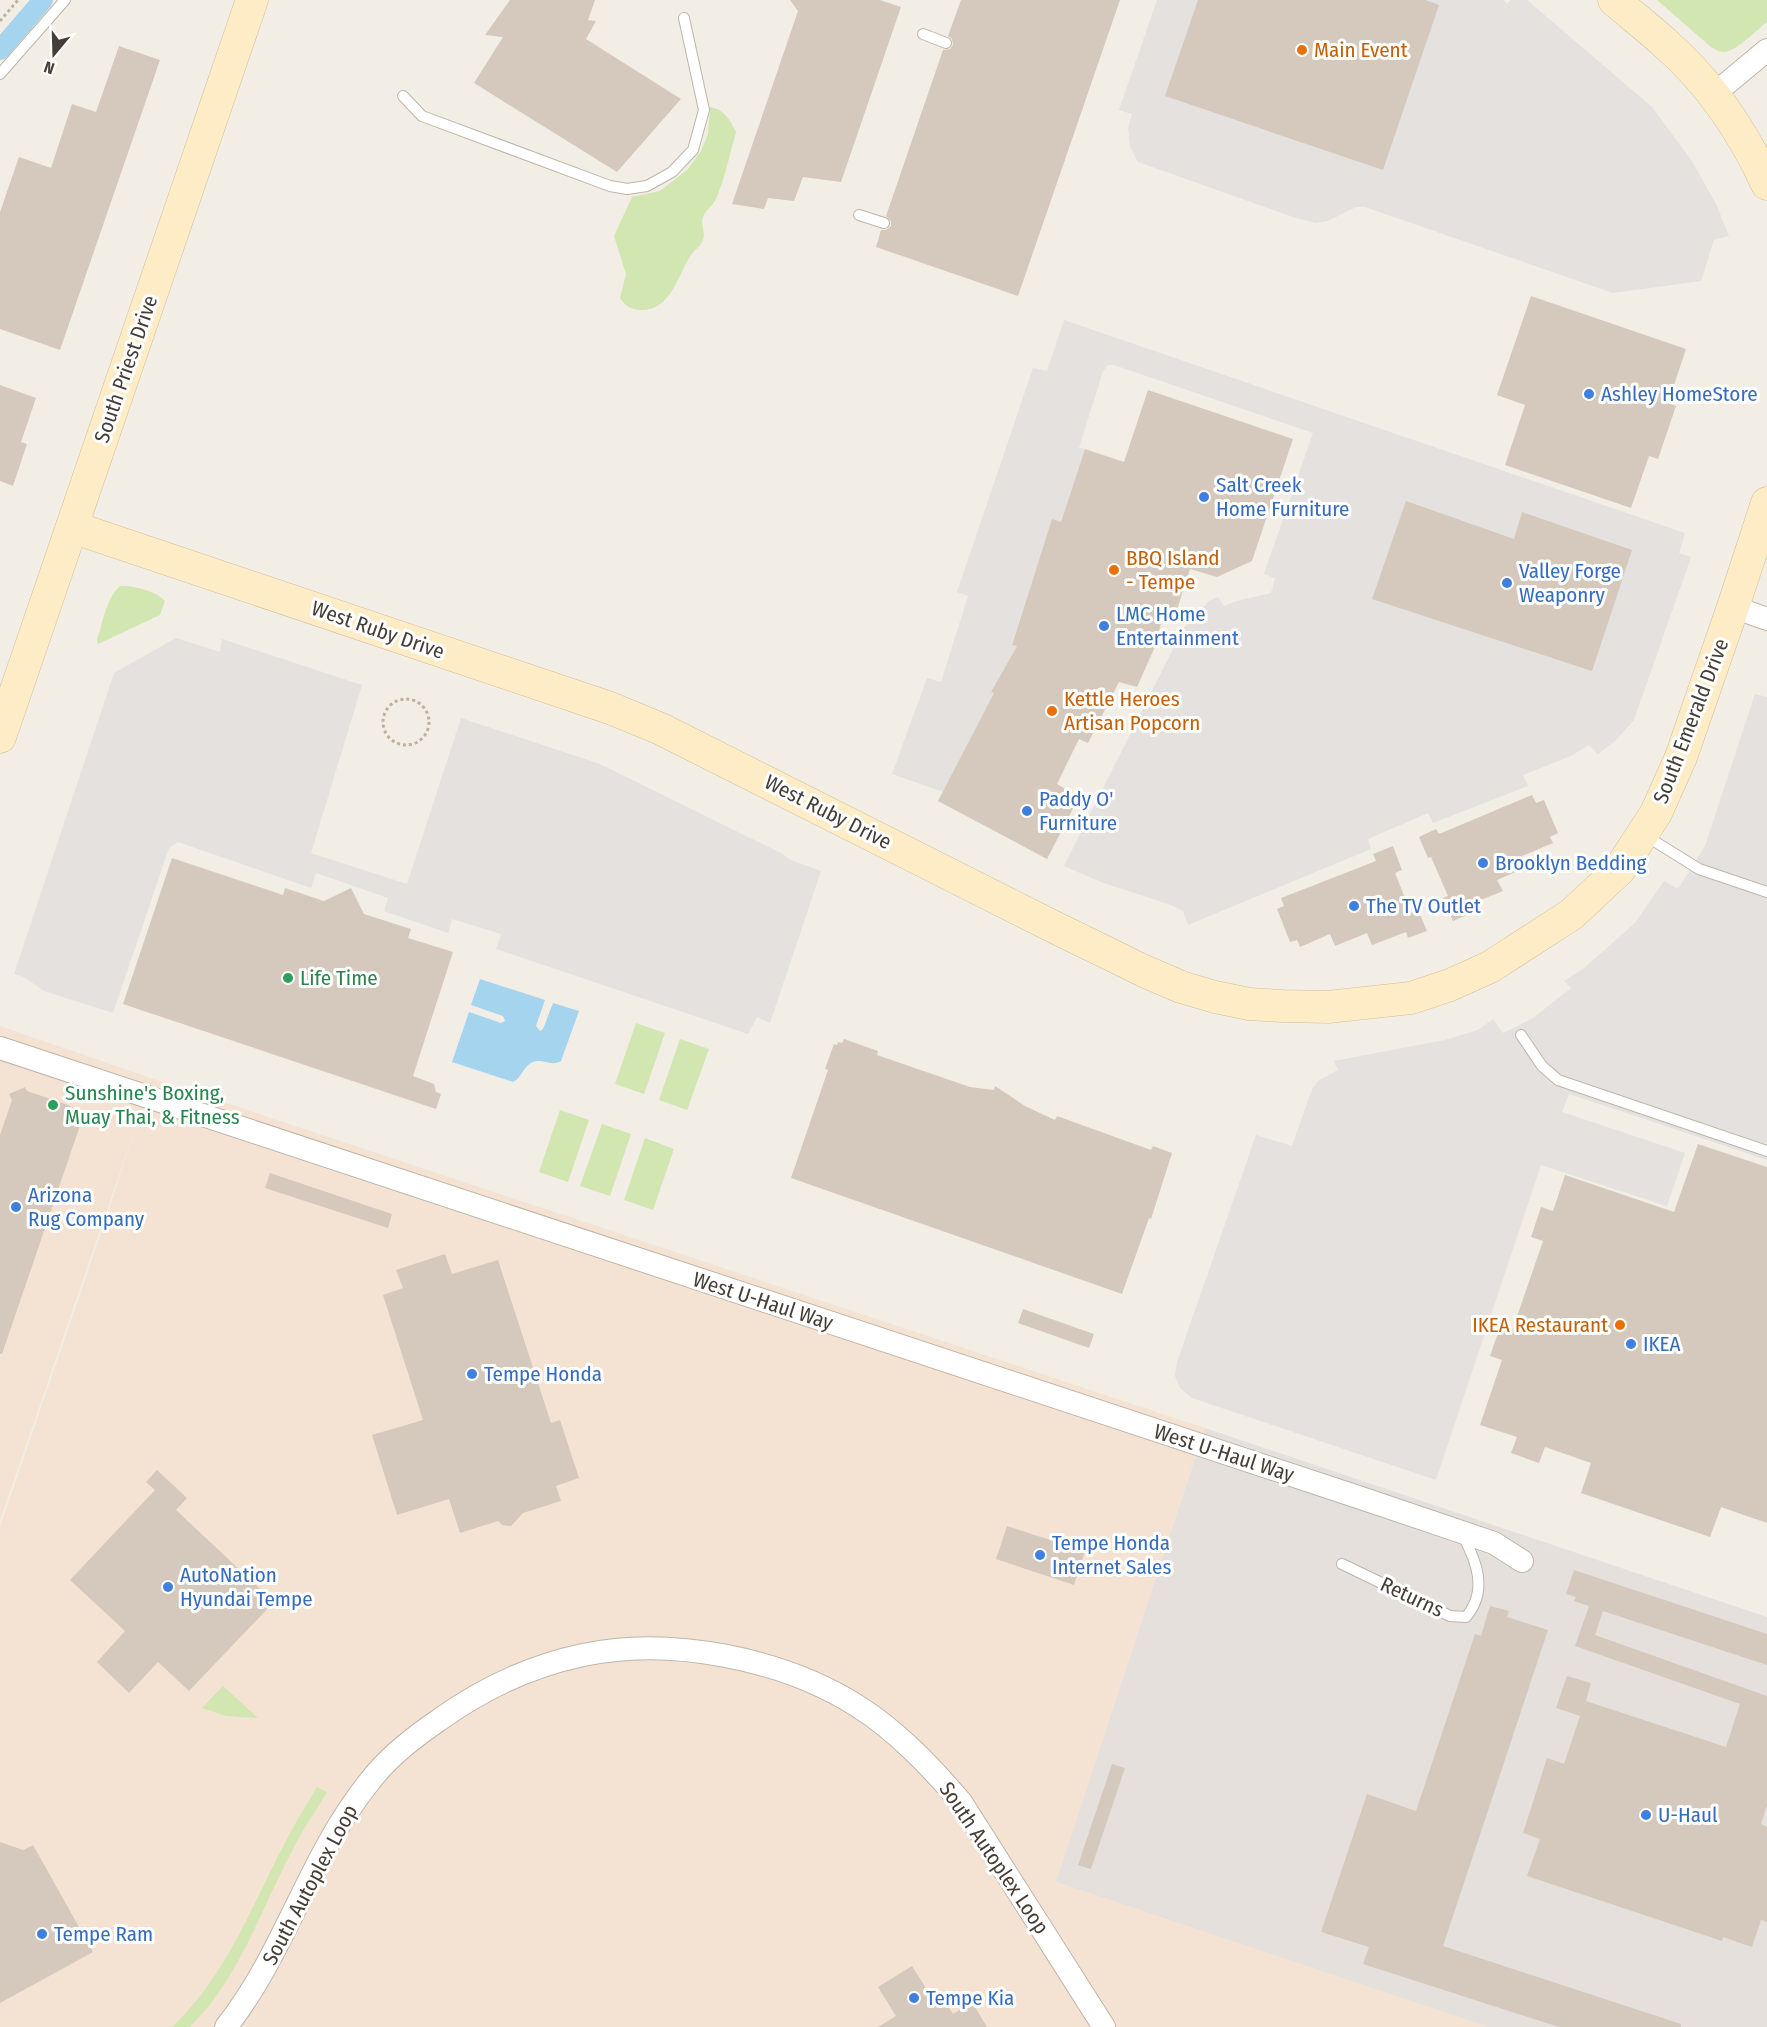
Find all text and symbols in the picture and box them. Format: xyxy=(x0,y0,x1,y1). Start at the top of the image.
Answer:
north arrow xyxy=(24,24,84,84)
place label: Main Event xyxy=(1314,37,1408,63)
marker: Main Event xyxy=(1295,43,1309,57)
text: N xyxy=(42,57,57,78)
street label: South Priest Drive xyxy=(89,292,163,446)
place label: Ashley HomeStore xyxy=(1601,381,1758,407)
marker: Ashley HomeStore xyxy=(1582,387,1596,401)
place label: Salt Creek Home Furniture xyxy=(1216,472,1349,522)
marker: Salt Creek Home Furniture xyxy=(1197,490,1211,504)
place label: BBQ Island - Tempe xyxy=(1126,545,1220,595)
place label: Valley Forge Weaponry xyxy=(1519,558,1621,608)
marker: BBQ Island - Tempe xyxy=(1107,563,1121,577)
marker: Valley Forge Weaponry xyxy=(1500,576,1514,590)
street label: West Ruby Drive xyxy=(308,595,448,665)
place label: LMC Home Entertainment xyxy=(1116,601,1239,651)
marker: LMC Home Entertainment xyxy=(1097,619,1111,633)
street label: South Emerald Drive xyxy=(1648,635,1734,807)
place label: Kettle Heroes Artisan Popcorn xyxy=(1064,686,1200,736)
marker: Kettle Heroes Artisan Popcorn xyxy=(1045,704,1059,718)
street label: West Ruby Drive xyxy=(760,769,896,855)
place label: Paddy O' Furniture xyxy=(1039,786,1117,836)
marker: Paddy O' Furniture xyxy=(1020,804,1034,818)
place label: Brooklyn Bedding xyxy=(1495,850,1647,876)
marker: Brooklyn Bedding xyxy=(1476,856,1490,870)
place label: The TV Outlet xyxy=(1366,893,1481,919)
marker: The TV Outlet xyxy=(1347,899,1361,913)
place label: Life Time xyxy=(300,965,378,991)
marker: Life Time xyxy=(281,971,295,985)
place label: Sunshine's Boxing, Muay Thai, & Fitness xyxy=(65,1080,240,1130)
marker: Sunshine's Boxing, Muay Thai, & Fitness xyxy=(46,1098,60,1112)
place label: Arizona Rug Company xyxy=(28,1182,145,1232)
marker: Arizona Rug Company xyxy=(9,1200,23,1214)
street label: West U-Haul Way xyxy=(690,1266,837,1336)
place label: IKEA Restaurant xyxy=(1472,1312,1608,1338)
marker: IKEA Restaurant xyxy=(1613,1318,1627,1332)
place label: IKEA xyxy=(1643,1331,1681,1357)
marker: IKEA xyxy=(1624,1337,1638,1351)
place label: Tempe Honda xyxy=(484,1361,602,1387)
marker: Tempe Honda xyxy=(465,1367,479,1381)
street label: West U-Haul Way xyxy=(1151,1418,1298,1488)
place label: Tempe Honda Internet Sales xyxy=(1052,1530,1171,1580)
marker: Tempe Honda Internet Sales xyxy=(1033,1548,1047,1562)
place label: AutoNation Hyundai Tempe xyxy=(180,1562,313,1612)
street label: Returns xyxy=(1376,1571,1448,1623)
marker: AutoNation Hyundai Tempe xyxy=(161,1580,175,1594)
street label: South Autoplex Loop xyxy=(933,1777,1055,1939)
street label: South Autoplex Loop xyxy=(257,1800,363,1970)
place label: U-Haul xyxy=(1658,1802,1718,1828)
marker: U-Haul xyxy=(1639,1808,1653,1822)
place label: Tempe Ram xyxy=(54,1921,153,1947)
marker: Tempe Ram xyxy=(35,1927,49,1941)
place label: Tempe Kia xyxy=(926,1985,1014,2011)
marker: Tempe Kia xyxy=(907,1991,921,2005)

